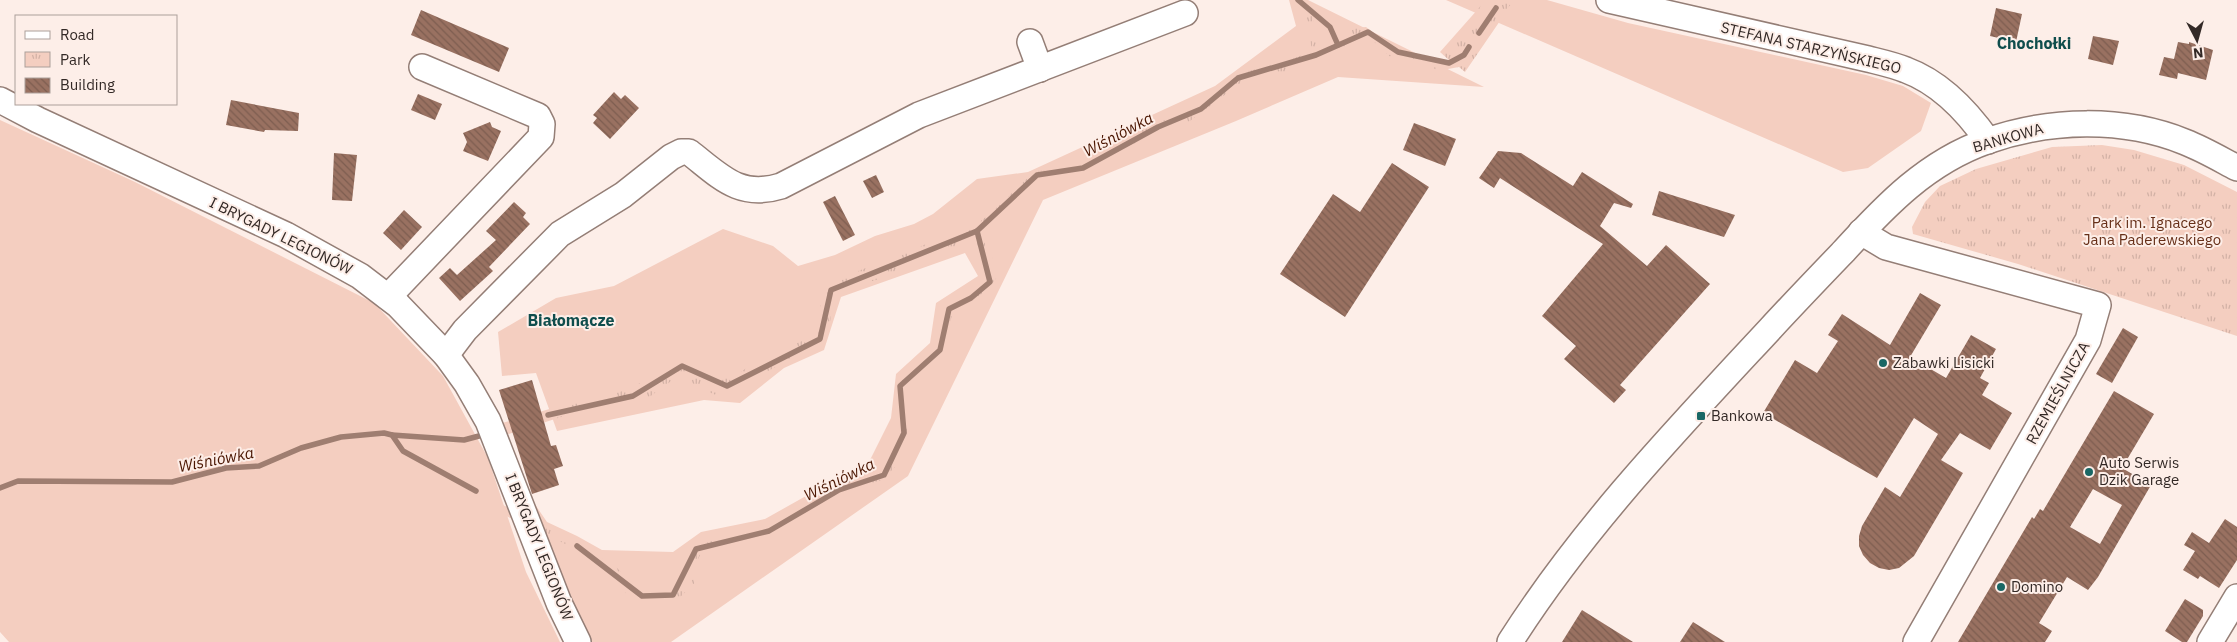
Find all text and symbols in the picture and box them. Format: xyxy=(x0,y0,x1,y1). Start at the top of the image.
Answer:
legend xyxy=(15,15,178,105)
north arrow xyxy=(2172,15,2222,65)
street label: STEFANA STARZYŃSKIEGO xyxy=(1719,18,1903,78)
text: Road xyxy=(60,25,95,44)
district label: Chochołki xyxy=(1997,33,2071,53)
text: N xyxy=(2192,43,2204,62)
text: Park xyxy=(60,50,90,69)
text: Building xyxy=(60,75,115,94)
water label: Wiśniówka xyxy=(1080,107,1156,161)
street label: BANKOWA xyxy=(1970,118,2046,157)
street label: I BRYGADY LEGIONÓW xyxy=(207,193,356,279)
park label: Park im. Ignacego Jana Paderewskiego xyxy=(2083,213,2221,249)
district label: Białomącze xyxy=(527,310,615,330)
street label: RZEMIEŚLNICZA xyxy=(2022,338,2094,447)
place label: Zabawki Lisicki xyxy=(1893,353,1995,372)
marker: Zabawki Lisicki xyxy=(1877,357,1889,369)
place label: Bankowa xyxy=(1711,406,1773,425)
marker: Bankowa xyxy=(1695,410,1707,422)
water label: Wiśniówka xyxy=(177,442,255,476)
water label: Wiśniówka xyxy=(800,453,878,505)
place label: Auto Serwis Dzik Garage xyxy=(2099,453,2179,489)
marker: Auto Serwis Dzik Garage xyxy=(2083,466,2095,478)
street label: I BRYGADY LEGIONÓW xyxy=(501,471,578,624)
place label: Domino xyxy=(2011,577,2063,596)
marker: Domino xyxy=(1995,581,2007,593)

